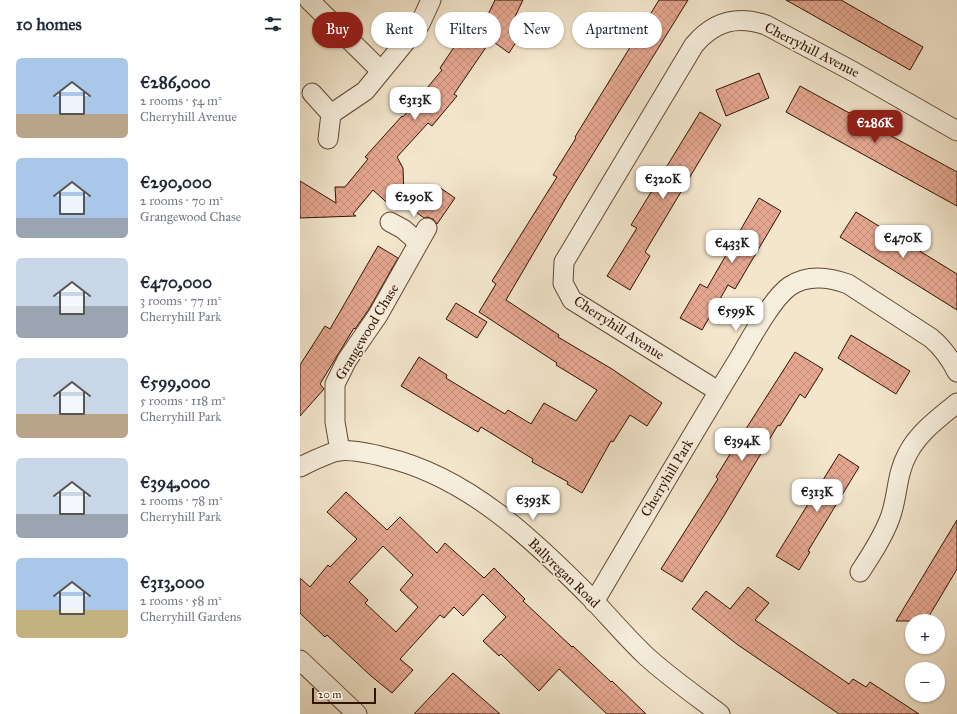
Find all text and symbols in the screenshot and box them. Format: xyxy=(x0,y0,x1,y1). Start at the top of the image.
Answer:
chip: Buy xyxy=(312,12,363,48)
chip: Rent xyxy=(371,12,427,48)
chip: Filters xyxy=(435,12,501,48)
chip: New xyxy=(509,12,564,48)
chip: Apartment xyxy=(572,12,662,48)
icon: filters xyxy=(262,13,284,35)
text: 10 homes xyxy=(16,14,82,35)
street label: Cherryhill Avenue xyxy=(762,19,862,81)
text: €286,000 xyxy=(140,72,211,93)
icon: home xyxy=(48,74,96,122)
pin: €313K xyxy=(387,87,443,121)
text: €313K xyxy=(399,92,431,108)
text: 2 rooms · 54 m² xyxy=(140,93,222,109)
text: Cherryhill Avenue xyxy=(140,109,237,125)
pin: €286K xyxy=(847,110,903,144)
text: €286K xyxy=(856,115,894,131)
pin: €320K xyxy=(635,166,691,200)
text: €320K xyxy=(645,171,681,187)
text: €290,000 xyxy=(140,172,212,193)
icon: home xyxy=(48,174,96,222)
pin: €290K xyxy=(386,184,442,218)
text: €290K xyxy=(395,189,433,205)
text: 2 rooms · 70 m² xyxy=(140,193,223,209)
text: Grangewood Chase xyxy=(140,209,241,225)
pin: €470K xyxy=(875,225,931,259)
pin: €433K xyxy=(704,230,760,264)
text: €470K xyxy=(884,230,922,246)
text: €433K xyxy=(715,235,749,251)
text: €470,000 xyxy=(140,272,212,293)
icon: home xyxy=(48,274,96,322)
street label: Grangewood Chase xyxy=(332,281,402,383)
street label: Cherryhill Avenue xyxy=(571,292,668,364)
text: 3 rooms · 77 m² xyxy=(140,293,222,309)
pin: €599K xyxy=(708,298,764,332)
text: €599K xyxy=(717,303,755,319)
text: Cherryhill Park xyxy=(140,309,221,325)
text: €599,000 xyxy=(140,372,211,393)
icon: home xyxy=(48,374,96,422)
text: 5 rooms · 118 m² xyxy=(140,393,226,409)
text: Cherryhill Park xyxy=(140,409,221,425)
pin: €394K xyxy=(714,428,770,462)
text: €394K xyxy=(724,433,760,449)
street label: Cherryhill Park xyxy=(637,436,697,520)
text: €394,000 xyxy=(140,472,210,493)
icon: home xyxy=(48,474,96,522)
pin: €313K xyxy=(789,479,845,513)
text: €313K xyxy=(801,484,833,500)
pin: €393K xyxy=(505,487,561,521)
text: €393K xyxy=(516,492,550,508)
text: 2 rooms · 78 m² xyxy=(140,493,223,509)
text: Cherryhill Park xyxy=(140,509,221,525)
street label: Ballyregan Road xyxy=(525,535,603,611)
text: €313,000 xyxy=(140,572,205,593)
icon: home xyxy=(48,574,96,622)
text: 2 rooms · 58 m² xyxy=(140,593,222,609)
text: Cherryhill Gardens xyxy=(140,609,241,625)
map controls xyxy=(905,614,945,702)
button: + xyxy=(905,614,945,654)
button: − xyxy=(905,662,945,702)
scale bar xyxy=(312,686,376,705)
text: 20 m xyxy=(318,688,341,701)

